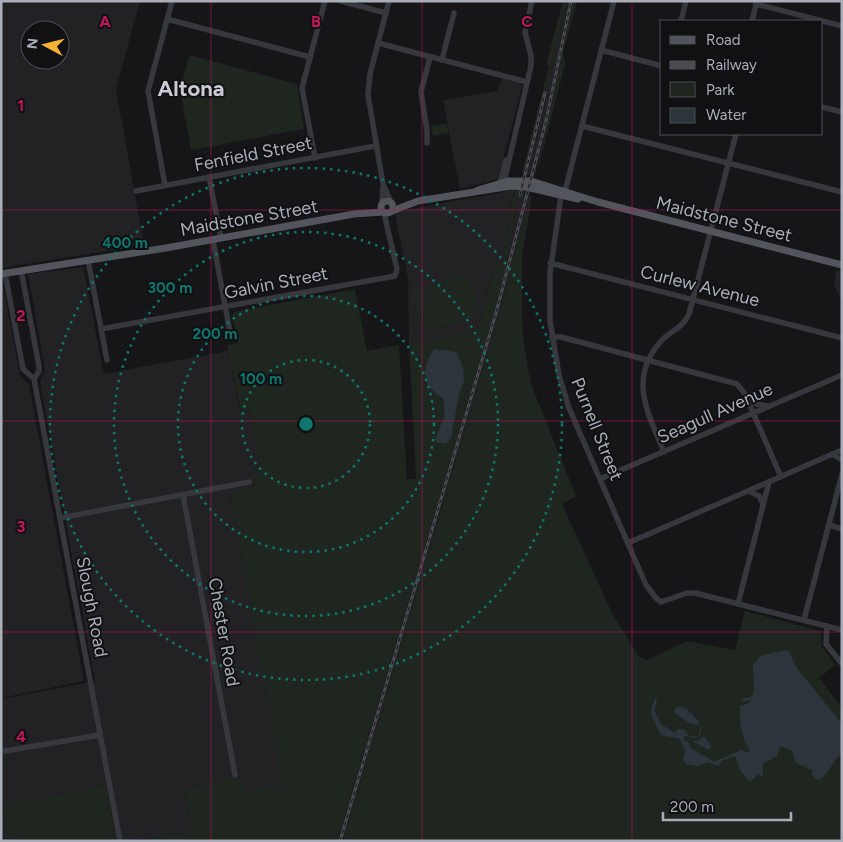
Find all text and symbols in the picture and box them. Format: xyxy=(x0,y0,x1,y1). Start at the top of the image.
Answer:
text: A xyxy=(99,12,111,31)
text: B xyxy=(311,12,321,31)
text: C xyxy=(521,12,533,31)
north arrow xyxy=(20,20,70,70)
legend xyxy=(660,20,823,135)
text: Road xyxy=(706,31,741,49)
text: N xyxy=(23,37,42,50)
text: Railway xyxy=(706,56,757,74)
district label: Altona xyxy=(158,75,224,102)
text: Park xyxy=(706,81,735,99)
text: 1 xyxy=(18,96,24,115)
text: Water xyxy=(706,106,746,124)
street label: Fenfield Street xyxy=(192,132,314,176)
street label: Maidstone Street xyxy=(654,191,794,247)
street label: Maidstone Street xyxy=(178,195,320,241)
text: 400 m xyxy=(102,234,148,252)
street label: Curlew Avenue xyxy=(638,261,762,311)
street label: Galvin Street xyxy=(222,262,330,304)
text: 300 m xyxy=(148,279,192,297)
text: 2 xyxy=(16,306,26,325)
text: 200 m xyxy=(193,325,237,343)
text: 100 m xyxy=(240,370,282,388)
street label: Purnell Street xyxy=(566,374,628,484)
street label: Seagull Avenue xyxy=(654,378,776,448)
centre of rings xyxy=(297,415,315,433)
text: 3 xyxy=(17,517,26,536)
street label: Slough Road xyxy=(71,555,113,659)
street label: Chester Road xyxy=(204,576,244,688)
text: 4 xyxy=(16,727,26,746)
scale bar xyxy=(663,790,790,822)
text: 200 m xyxy=(670,798,714,816)

